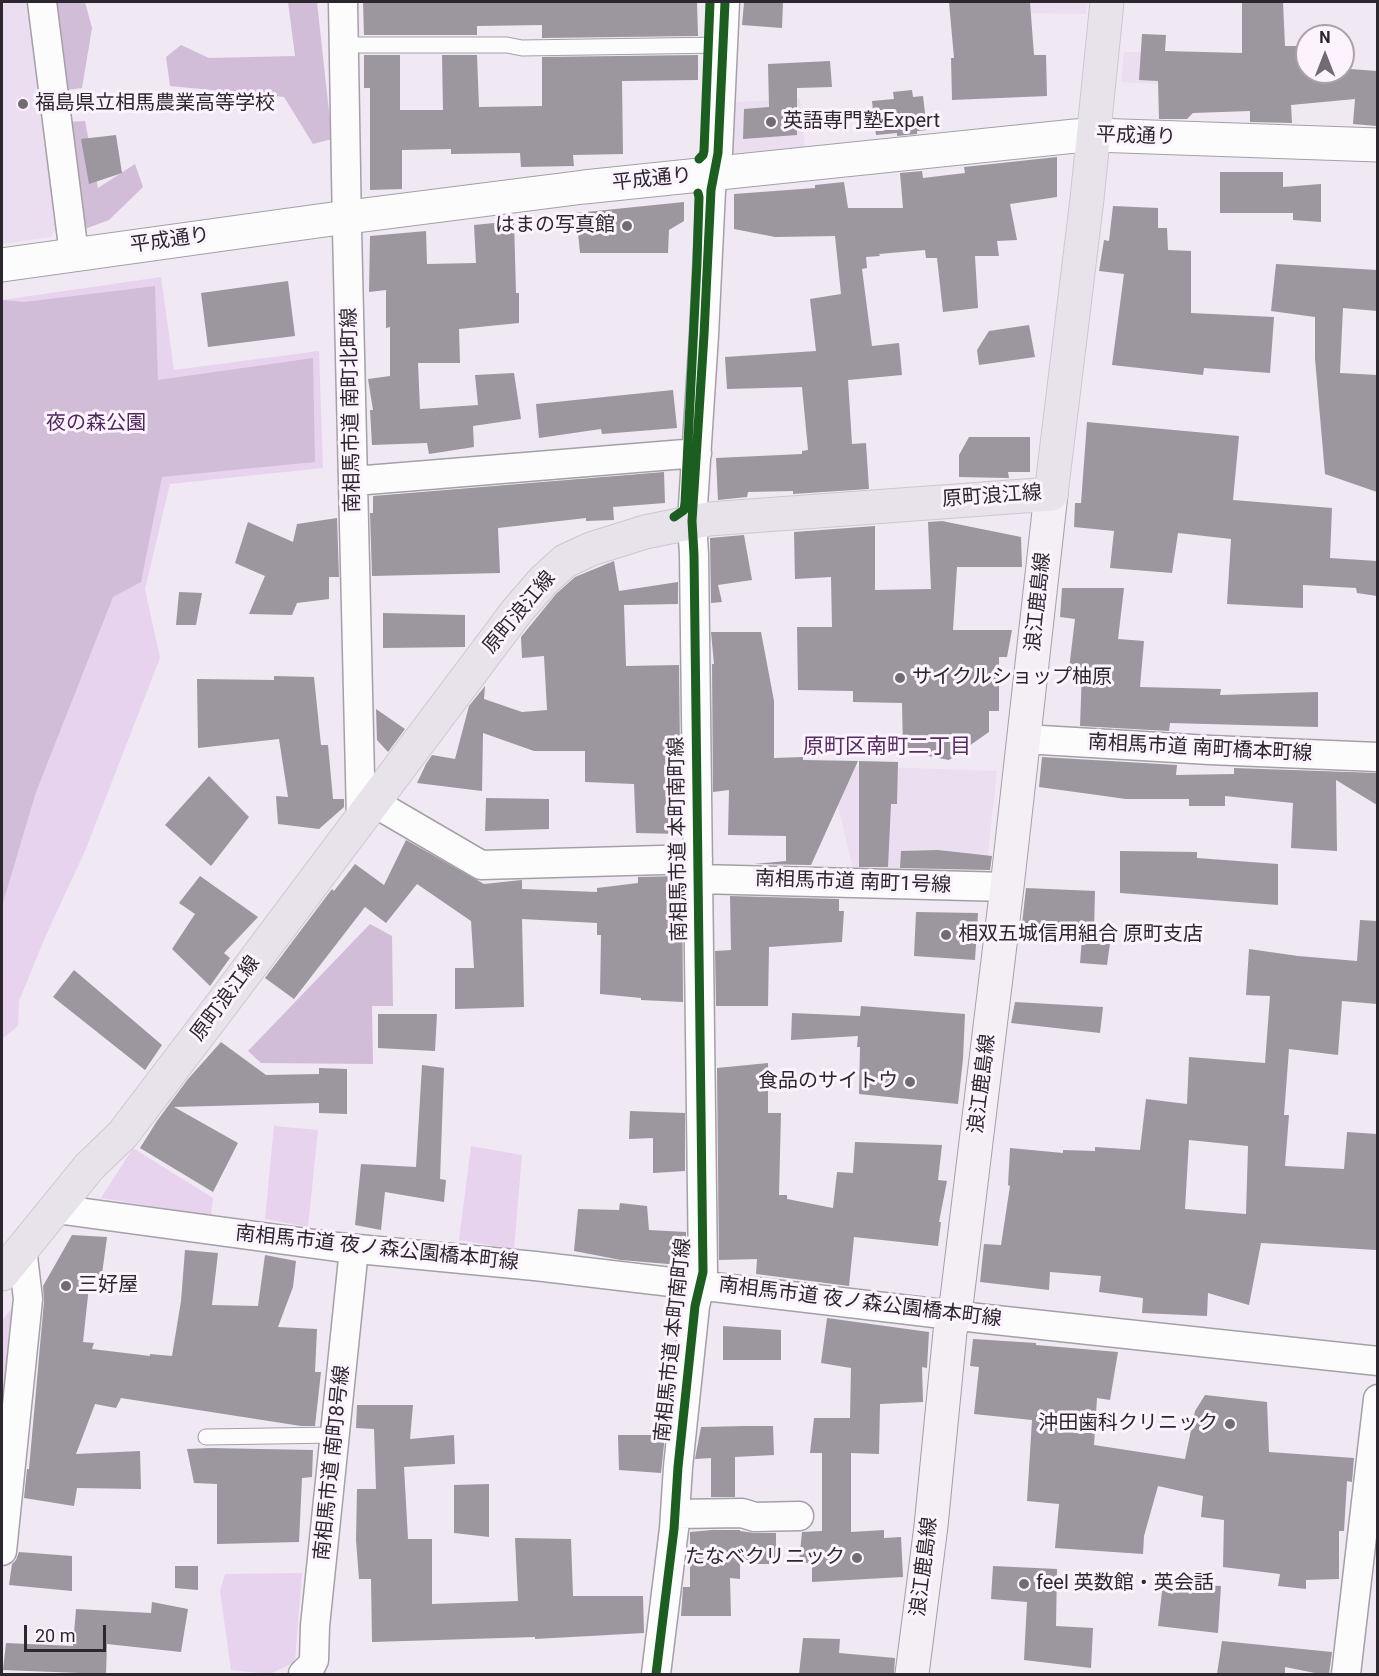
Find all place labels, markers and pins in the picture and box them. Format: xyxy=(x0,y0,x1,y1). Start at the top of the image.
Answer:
place label: 福島県立相馬農業高等学校 xyxy=(35,92,275,116)
marker: 福島県立相馬農業高等学校 xyxy=(16,97,30,111)
place label: 英語専門塾Expert xyxy=(783,110,940,134)
marker: 英語専門塾Expert xyxy=(764,115,778,129)
place label: はまの写真館 xyxy=(495,214,615,238)
marker: はまの写真館 xyxy=(620,219,634,233)
place label: サイクルショップ柚原 xyxy=(912,666,1112,690)
marker: サイクルショップ柚原 xyxy=(893,671,907,685)
place label: 相双五城信用組合 原町支店 xyxy=(958,923,1203,947)
marker: 相双五城信用組合 原町支店 xyxy=(939,928,953,942)
place label: 食品のサイトウ xyxy=(758,1070,898,1094)
marker: 食品のサイトウ xyxy=(903,1075,917,1089)
place label: 三好屋 xyxy=(78,1274,138,1298)
marker: 三好屋 xyxy=(59,1279,73,1293)
place label: 沖田歯科クリニック xyxy=(1038,1412,1218,1436)
marker: 沖田歯科クリニック xyxy=(1223,1417,1237,1431)
place label: たなべクリニック xyxy=(685,1546,845,1570)
marker: たなべクリニック xyxy=(850,1551,864,1565)
place label: feel 英数館・英会話 xyxy=(1036,1572,1214,1596)
marker: feel 英数館・英会話 xyxy=(1017,1577,1031,1591)

